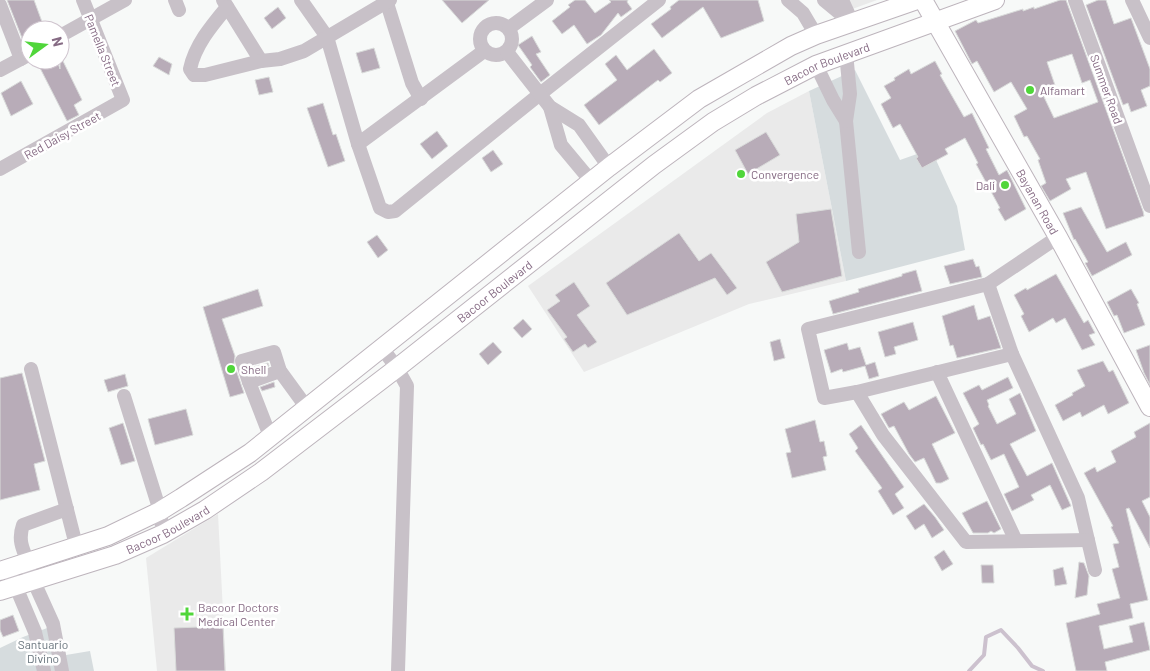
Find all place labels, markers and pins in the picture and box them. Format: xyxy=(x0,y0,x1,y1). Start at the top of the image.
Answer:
place label: Alfamart xyxy=(1040,83,1085,97)
marker: Alfamart xyxy=(1024,84,1036,96)
place label: Convergence xyxy=(751,167,819,181)
marker: Convergence xyxy=(735,168,747,180)
place label: Dali xyxy=(976,178,995,192)
marker: Dali xyxy=(999,179,1011,191)
place label: Shell xyxy=(241,362,266,376)
marker: Shell xyxy=(225,363,237,375)
place label: Bacoor Doctors Medical Center xyxy=(198,600,279,628)
marker: Bacoor Doctors Medical Center xyxy=(180,607,194,621)

